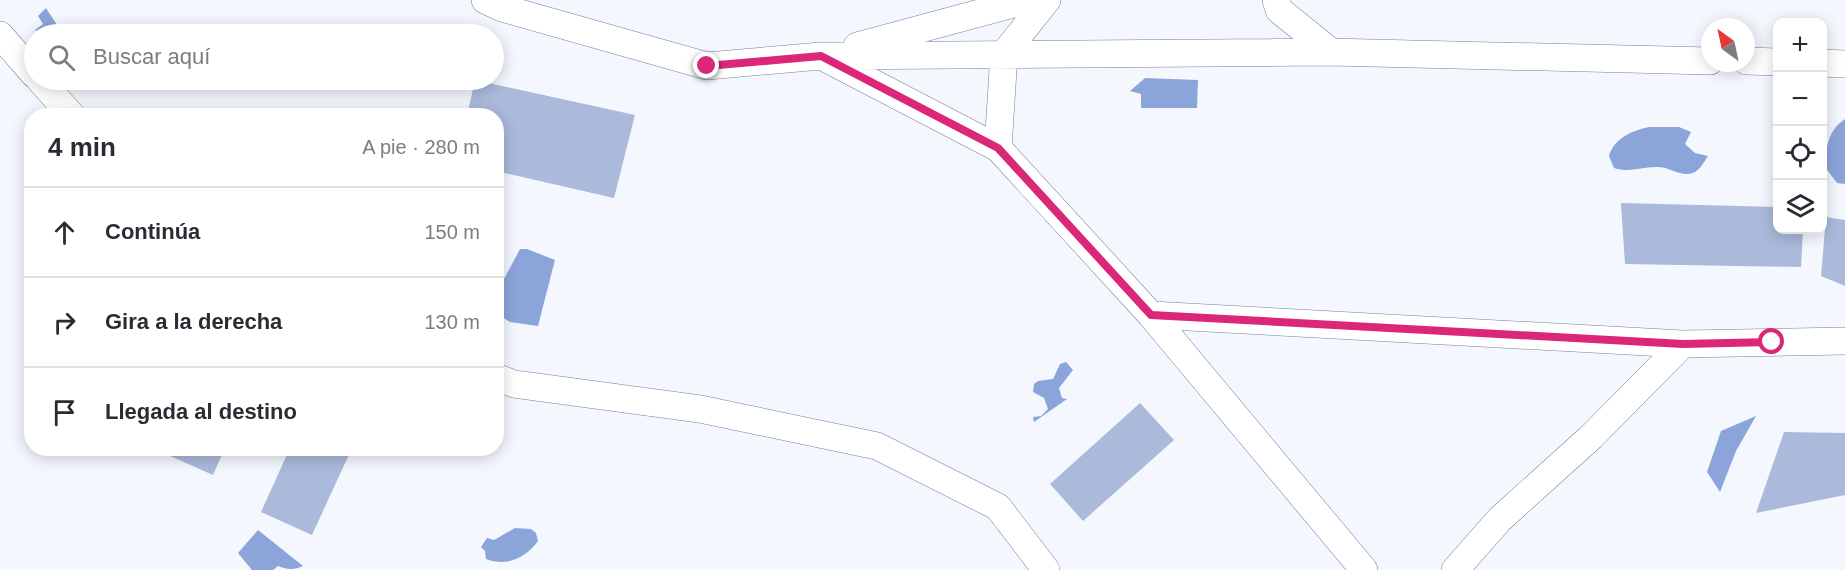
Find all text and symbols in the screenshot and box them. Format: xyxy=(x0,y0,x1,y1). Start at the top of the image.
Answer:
north arrow xyxy=(1701,18,1755,72)
map controls xyxy=(1773,18,1827,234)
button: + xyxy=(1773,18,1827,72)
search box xyxy=(24,24,504,90)
icon: search xyxy=(45,41,78,74)
text: Buscar aquí xyxy=(93,44,210,69)
route end xyxy=(693,52,719,78)
button: − xyxy=(1773,72,1827,126)
button: locate xyxy=(1773,126,1827,180)
text: 4 min xyxy=(48,132,116,162)
text: A pie · 280 m xyxy=(362,136,480,158)
button: layers xyxy=(1773,180,1827,234)
icon: ahead xyxy=(48,216,81,249)
text: Continúa xyxy=(105,219,200,244)
text: 150 m xyxy=(424,221,480,243)
icon: right xyxy=(48,306,81,339)
text: Gira a la derecha xyxy=(105,309,282,334)
text: 130 m xyxy=(424,311,480,333)
route start xyxy=(1758,328,1784,354)
icon: arrive xyxy=(48,396,81,429)
text: Llegada al destino xyxy=(105,399,297,424)

